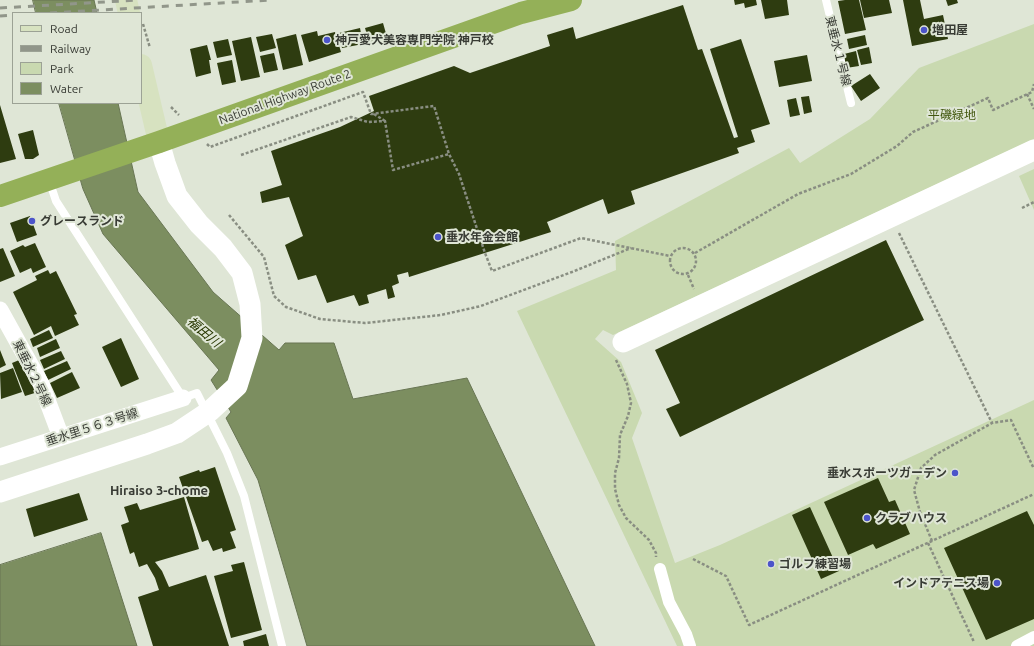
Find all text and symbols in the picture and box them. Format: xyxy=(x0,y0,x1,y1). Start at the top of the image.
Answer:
legend xyxy=(12,12,142,104)
street label: 東垂水１号線 xyxy=(822,14,854,88)
text: Road xyxy=(50,22,78,35)
place label: 増田屋 xyxy=(932,23,968,37)
marker: 増田屋 xyxy=(919,25,929,35)
place label: 神戸愛犬美容専門学院 神戸校 xyxy=(335,33,494,47)
marker: 神戸愛犬美容専門学院 神戸校 xyxy=(322,35,332,45)
text: Railway xyxy=(50,42,91,55)
text: Park xyxy=(50,62,74,75)
street label: National Highway Route 2 xyxy=(217,66,353,128)
text: Water xyxy=(50,82,83,95)
park label: 平磯緑地 xyxy=(928,108,976,122)
place label: グレースランド xyxy=(40,214,124,228)
marker: グレースランド xyxy=(27,216,37,226)
place label: 垂水年金会館 xyxy=(446,230,518,244)
marker: 垂水年金会館 xyxy=(433,232,443,242)
water label: 福田川 xyxy=(184,313,224,351)
street label: 東垂水２号線 xyxy=(10,337,54,409)
street label: 垂水里５６３号線 xyxy=(44,405,140,449)
place label: 垂水スポーツガーデン xyxy=(827,466,947,480)
marker: 垂水スポーツガーデン xyxy=(950,468,960,478)
district label: Hiraiso 3-chome xyxy=(110,483,208,499)
place label: クラブハウス xyxy=(875,511,947,525)
marker: クラブハウス xyxy=(862,513,872,523)
place label: ゴルフ練習場 xyxy=(779,557,851,571)
marker: ゴルフ練習場 xyxy=(766,559,776,569)
place label: インドアテニス場 xyxy=(893,576,989,590)
marker: インドアテニス場 xyxy=(992,578,1002,588)

